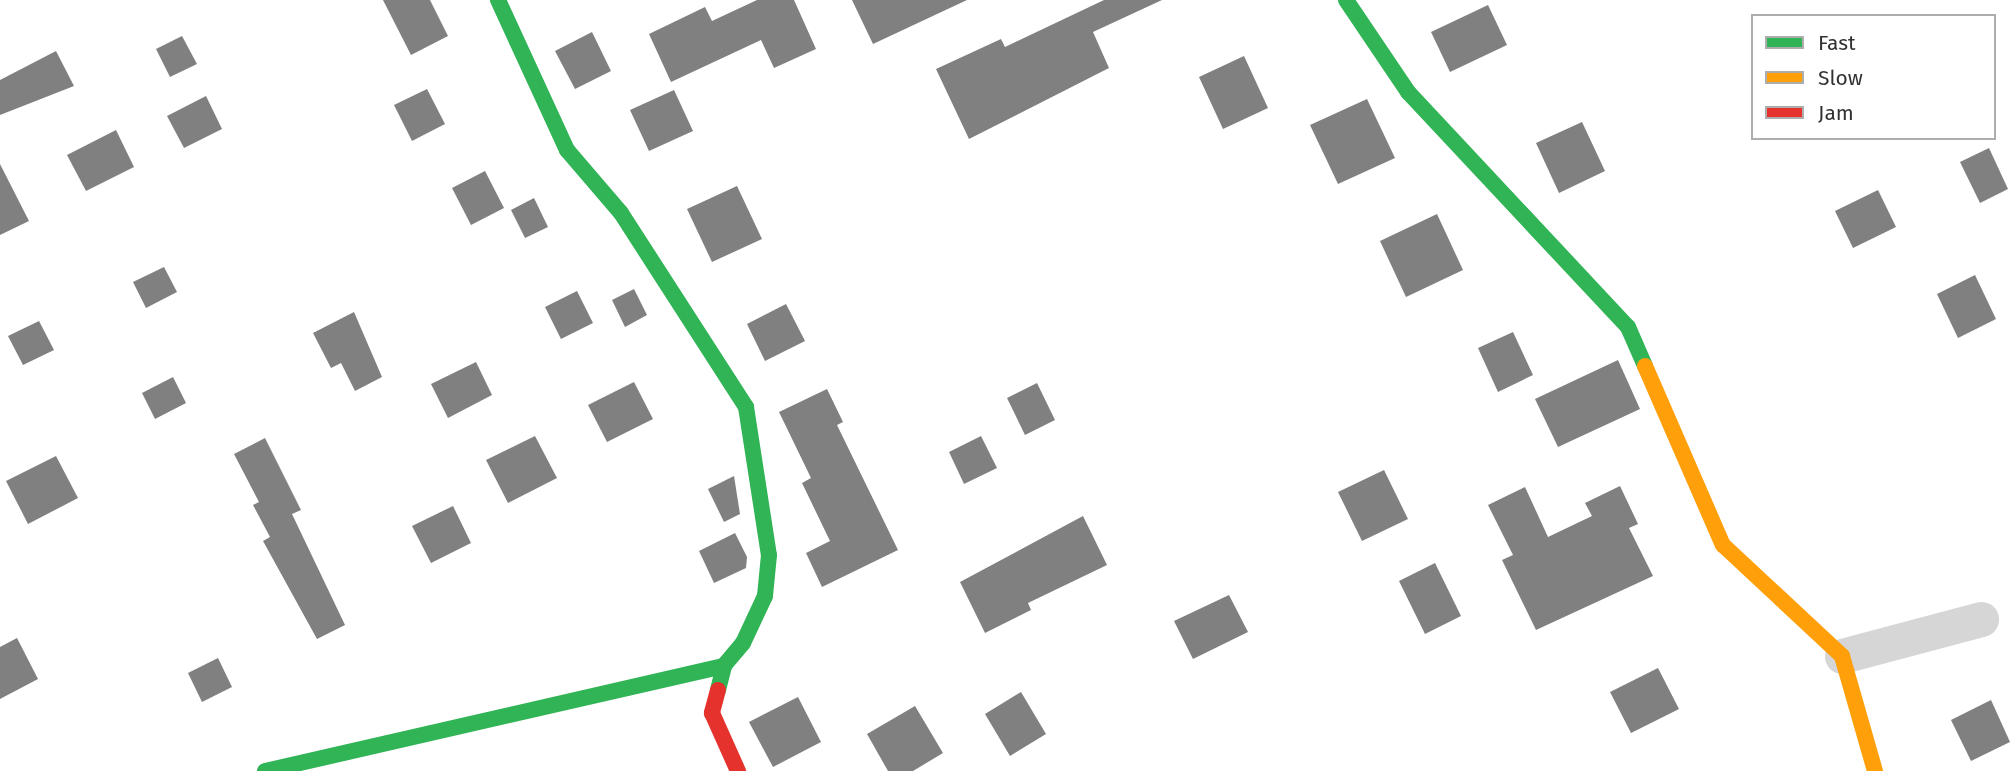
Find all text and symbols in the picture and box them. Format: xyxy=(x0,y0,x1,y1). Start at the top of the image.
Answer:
legend xyxy=(1751,14,1996,140)
text: Fast xyxy=(1818,30,1856,56)
text: Slow xyxy=(1818,65,1863,91)
text: Jam xyxy=(1818,100,1854,126)

